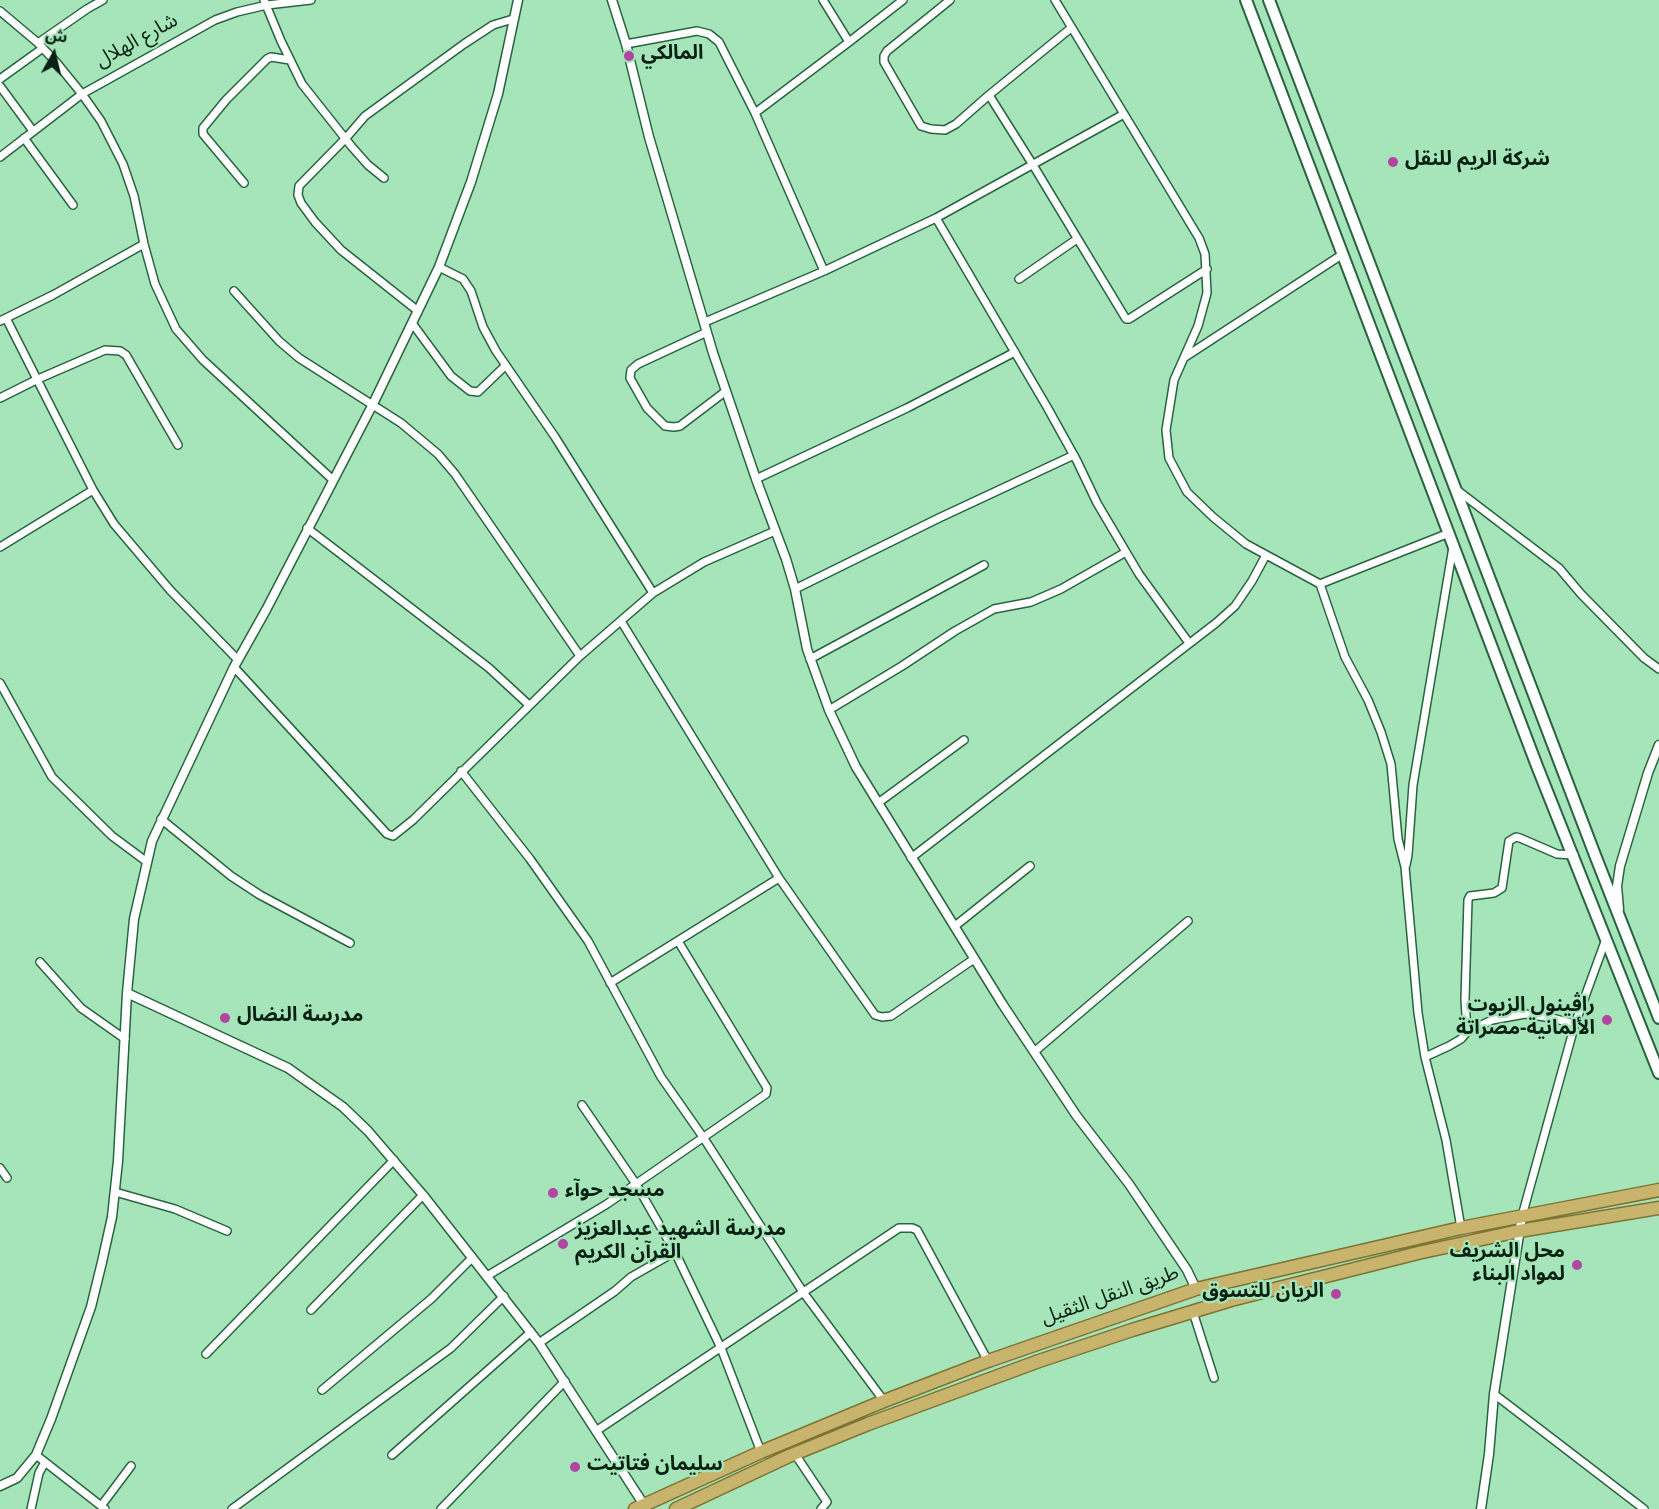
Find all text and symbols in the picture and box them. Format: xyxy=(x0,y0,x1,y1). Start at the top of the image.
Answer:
street label: شارع الهلال xyxy=(93,11,183,75)
text: ش xyxy=(43,18,70,55)
north arrow xyxy=(24,24,84,84)
place label: المالكي xyxy=(641,44,703,68)
marker: المالكي xyxy=(622,49,636,63)
place label: شركة الريم للنقل xyxy=(1405,150,1550,174)
marker: شركة الريم للنقل xyxy=(1386,155,1400,169)
place label: راڤينول الزيوت الألمانية-مصراتة xyxy=(1456,996,1595,1043)
place label: مدرسة النضال xyxy=(237,1006,363,1030)
marker: مدرسة النضال xyxy=(218,1011,232,1025)
marker: راڤينول الزيوت الألمانية-مصراتة xyxy=(1600,1013,1614,1027)
place label: مسجد حوآء xyxy=(565,1181,665,1205)
marker: مسجد حوآء xyxy=(546,1186,560,1200)
place label: مدرسة الشهيد عبدالعزيز القرآن الكريم xyxy=(575,1220,786,1267)
marker: مدرسة الشهيد عبدالعزيز القرآن الكريم xyxy=(556,1237,570,1251)
place label: محل الشريف لمواد البناء xyxy=(1450,1242,1565,1289)
marker: محل الشريف لمواد البناء xyxy=(1570,1258,1584,1272)
street label: طريق النقل الثقيل xyxy=(1039,1263,1183,1333)
place label: الريان للتسوق xyxy=(1202,1282,1324,1306)
marker: الريان للتسوق xyxy=(1329,1287,1343,1301)
place label: سليمان فتاتيت xyxy=(587,1455,723,1479)
marker: سليمان فتاتيت xyxy=(568,1460,582,1474)

